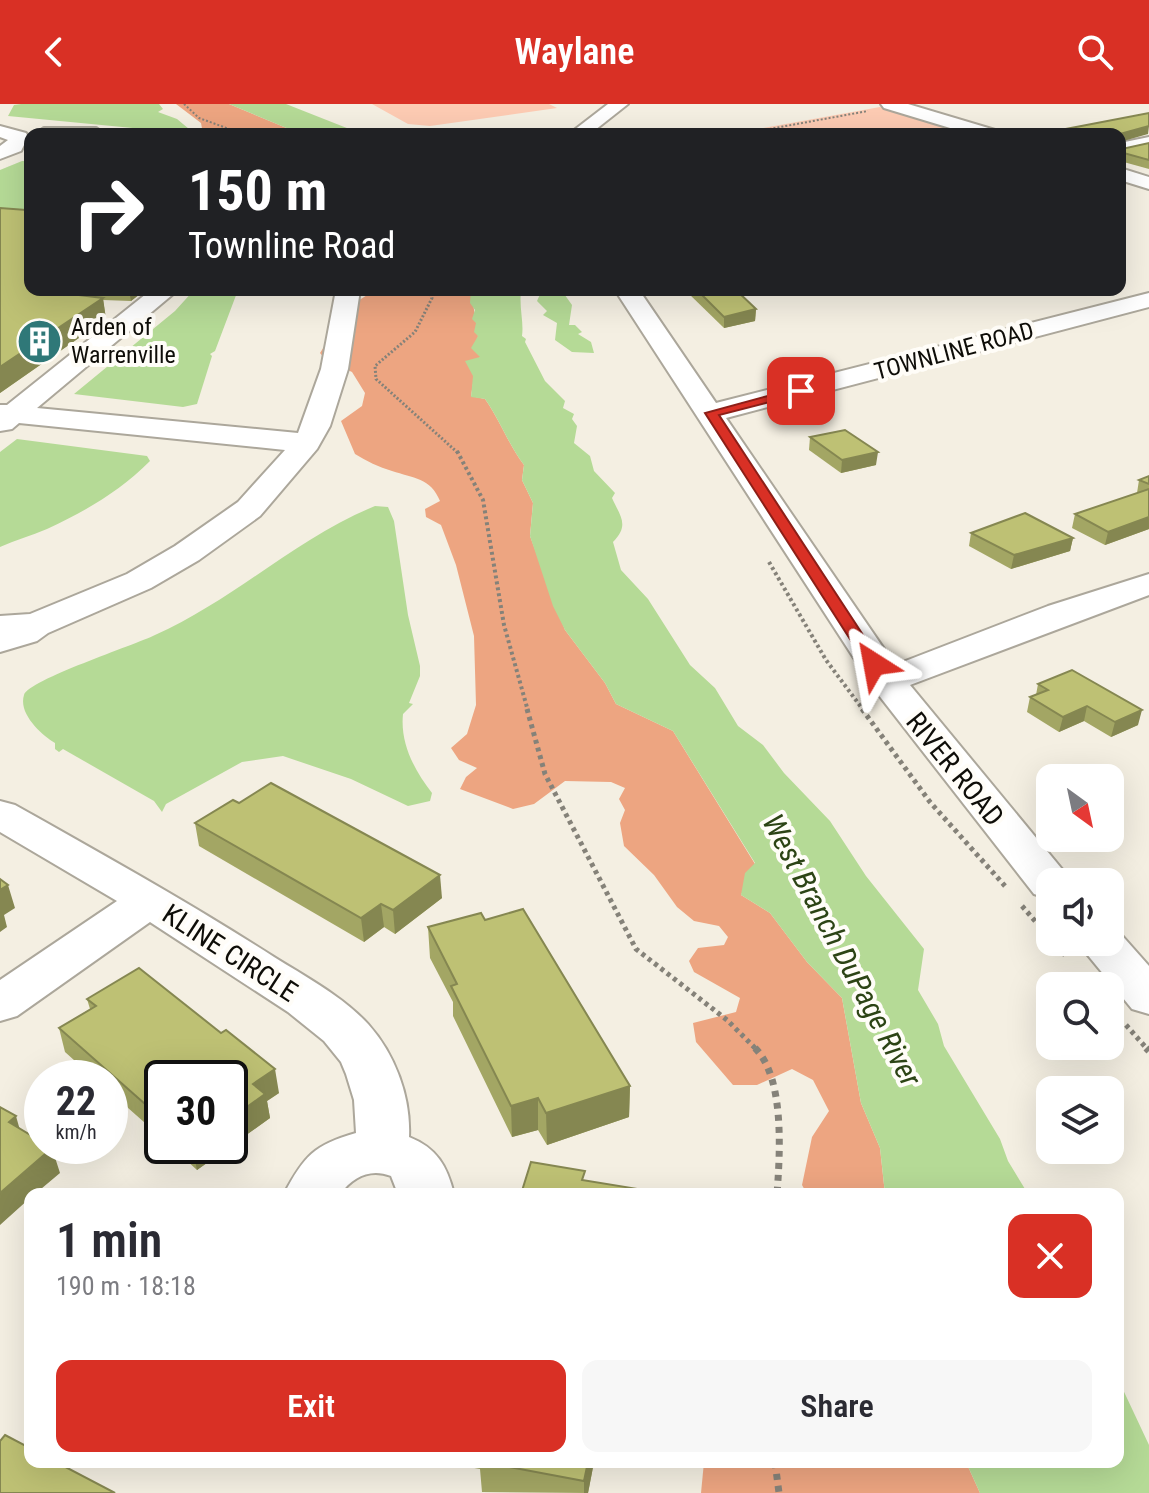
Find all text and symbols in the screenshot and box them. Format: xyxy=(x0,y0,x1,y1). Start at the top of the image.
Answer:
icon: back xyxy=(32,30,76,74)
icon: search xyxy=(1073,30,1117,74)
text: Waylane xyxy=(515,31,634,73)
text: 150 m xyxy=(188,158,327,224)
icon: right xyxy=(56,160,160,264)
text: Townline Road xyxy=(188,225,395,267)
place label: Arden of Warrenville xyxy=(71,313,176,369)
street label: TOWNLINE ROAD xyxy=(871,316,1037,386)
building icon: Arden of Warrenville xyxy=(16,317,64,365)
pin xyxy=(767,357,835,425)
icon: arrive xyxy=(779,369,823,413)
position arrow xyxy=(832,622,916,706)
street label: RIVER ROAD xyxy=(899,706,1011,832)
north arrow xyxy=(1036,764,1124,852)
map controls xyxy=(1036,764,1124,1164)
water label: West Branch DuPage River xyxy=(755,808,929,1093)
button: sound xyxy=(1036,868,1124,956)
street label: KLINE CIRCLE xyxy=(156,897,304,1009)
button: search xyxy=(1036,972,1124,1060)
speed limit sign: 30 xyxy=(144,1060,248,1164)
button: layers xyxy=(1036,1076,1124,1164)
text: 22 xyxy=(56,1078,96,1125)
text: km/h xyxy=(55,1120,97,1144)
text: 1 min xyxy=(56,1212,162,1269)
button: close xyxy=(1008,1214,1092,1298)
text: 190 m · 18:18 xyxy=(56,1271,196,1301)
button: Exit xyxy=(56,1360,566,1452)
button: Share xyxy=(582,1360,1092,1452)

